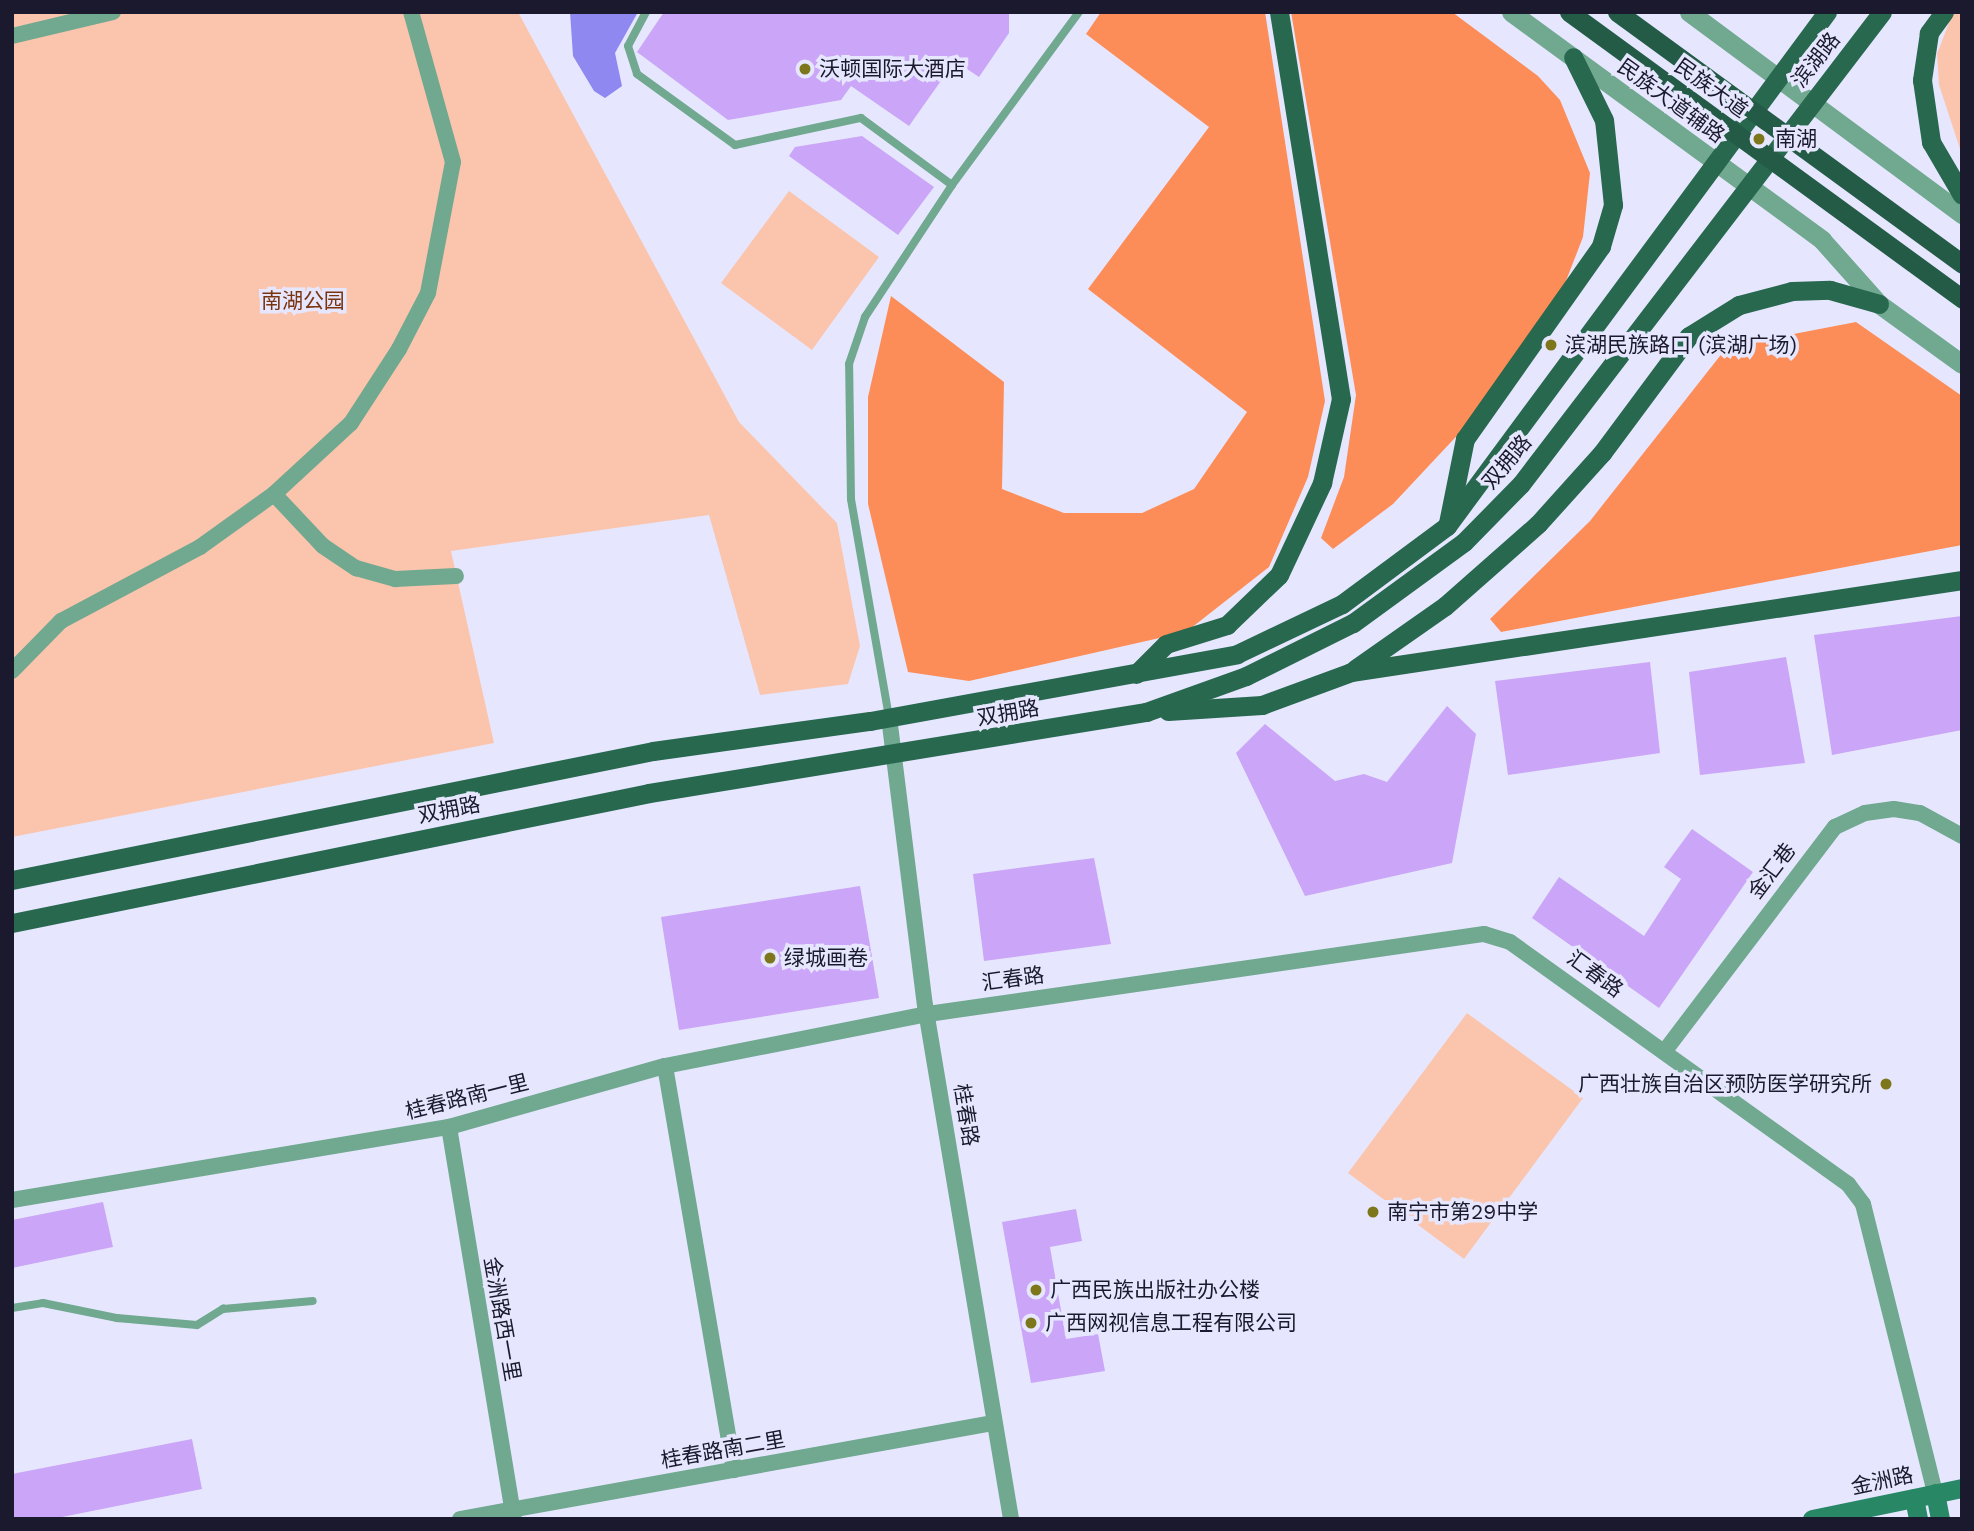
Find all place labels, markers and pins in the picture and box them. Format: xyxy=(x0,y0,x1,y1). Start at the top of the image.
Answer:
place label: 沃顿国际大酒店 xyxy=(819,56,966,82)
marker: 沃顿国际大酒店 xyxy=(797,61,813,77)
place label: 南湖 xyxy=(1775,126,1817,152)
marker: 南湖 xyxy=(1749,129,1769,149)
place label: 滨湖民族路口 (滨湖广场) xyxy=(1565,332,1797,358)
marker: 滨湖民族路口 (滨湖广场) xyxy=(1543,337,1559,353)
place label: 绿城画卷 xyxy=(784,945,868,971)
marker: 绿城画卷 xyxy=(762,950,778,966)
place label: 广西壮族自治区预防医学研究所 xyxy=(1578,1071,1872,1097)
marker: 广西壮族自治区预防医学研究所 xyxy=(1878,1076,1894,1092)
place label: 南宁市第29中学 xyxy=(1387,1199,1538,1225)
marker: 南宁市第29中学 xyxy=(1365,1204,1381,1220)
place label: 广西民族出版社办公楼 xyxy=(1050,1277,1260,1303)
marker: 广西民族出版社办公楼 xyxy=(1028,1282,1044,1298)
place label: 广西网视信息工程有限公司 xyxy=(1045,1310,1297,1336)
marker: 广西网视信息工程有限公司 xyxy=(1023,1315,1039,1331)

